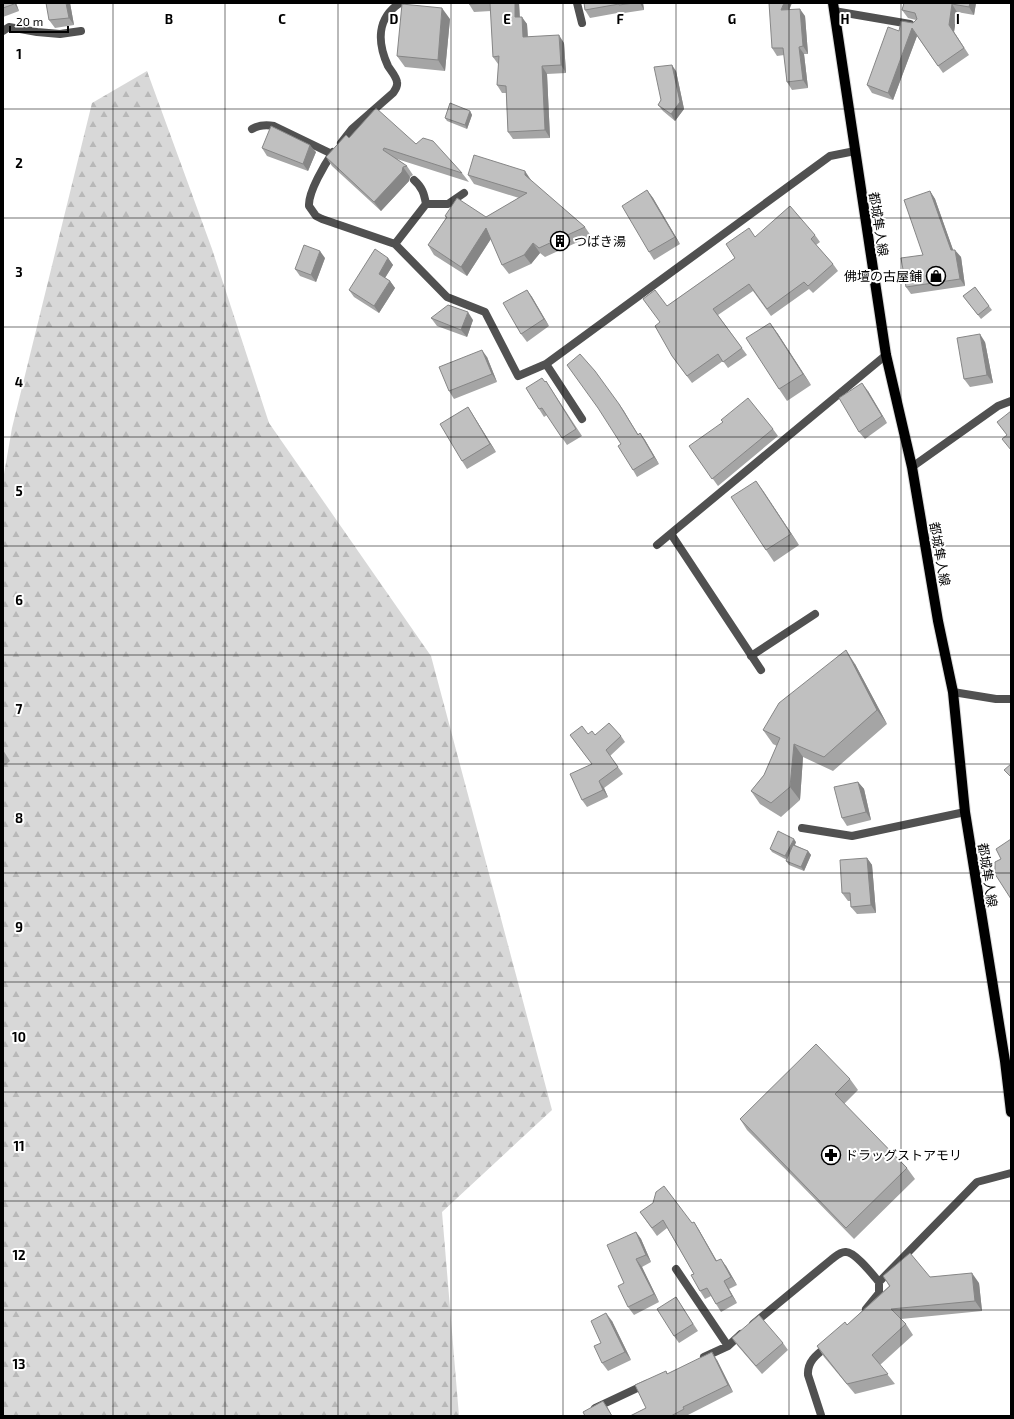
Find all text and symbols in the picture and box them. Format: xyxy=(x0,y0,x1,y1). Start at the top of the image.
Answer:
scale bar xyxy=(10,8,68,34)
text: B xyxy=(165,11,173,27)
text: C xyxy=(278,11,286,27)
text: D xyxy=(390,11,399,27)
text: E xyxy=(503,11,511,27)
text: F xyxy=(616,11,624,27)
text: G xyxy=(728,11,736,27)
text: H xyxy=(841,11,850,27)
text: I xyxy=(956,11,960,27)
text: 20 m xyxy=(16,14,43,28)
text: 1 xyxy=(16,46,22,62)
text: 2 xyxy=(15,155,23,171)
street label: 都城隼人線 xyxy=(866,191,892,257)
building icon: つばき湯 xyxy=(549,230,571,252)
place label: つばき湯 xyxy=(574,233,626,249)
text: 3 xyxy=(15,264,23,280)
shop icon: 佛壇の古屋鋪 xyxy=(925,265,947,287)
place label: 佛壇の古屋鋪 xyxy=(844,268,922,284)
text: 4 xyxy=(15,374,23,390)
text: 5 xyxy=(15,483,23,499)
street label: 都城隼人線 xyxy=(926,521,954,587)
text: 6 xyxy=(15,592,23,608)
text: 7 xyxy=(16,701,23,717)
text: 8 xyxy=(15,810,23,826)
street label: 都城隼人線 xyxy=(975,842,1001,908)
text: 9 xyxy=(15,919,23,935)
text: 10 xyxy=(12,1029,26,1045)
text: 11 xyxy=(13,1138,25,1154)
pharmacy icon: ドラッグストアモリ xyxy=(820,1144,842,1166)
place label: ドラッグストアモリ xyxy=(845,1147,962,1163)
text: 12 xyxy=(12,1247,26,1263)
text: 13 xyxy=(13,1356,26,1372)

